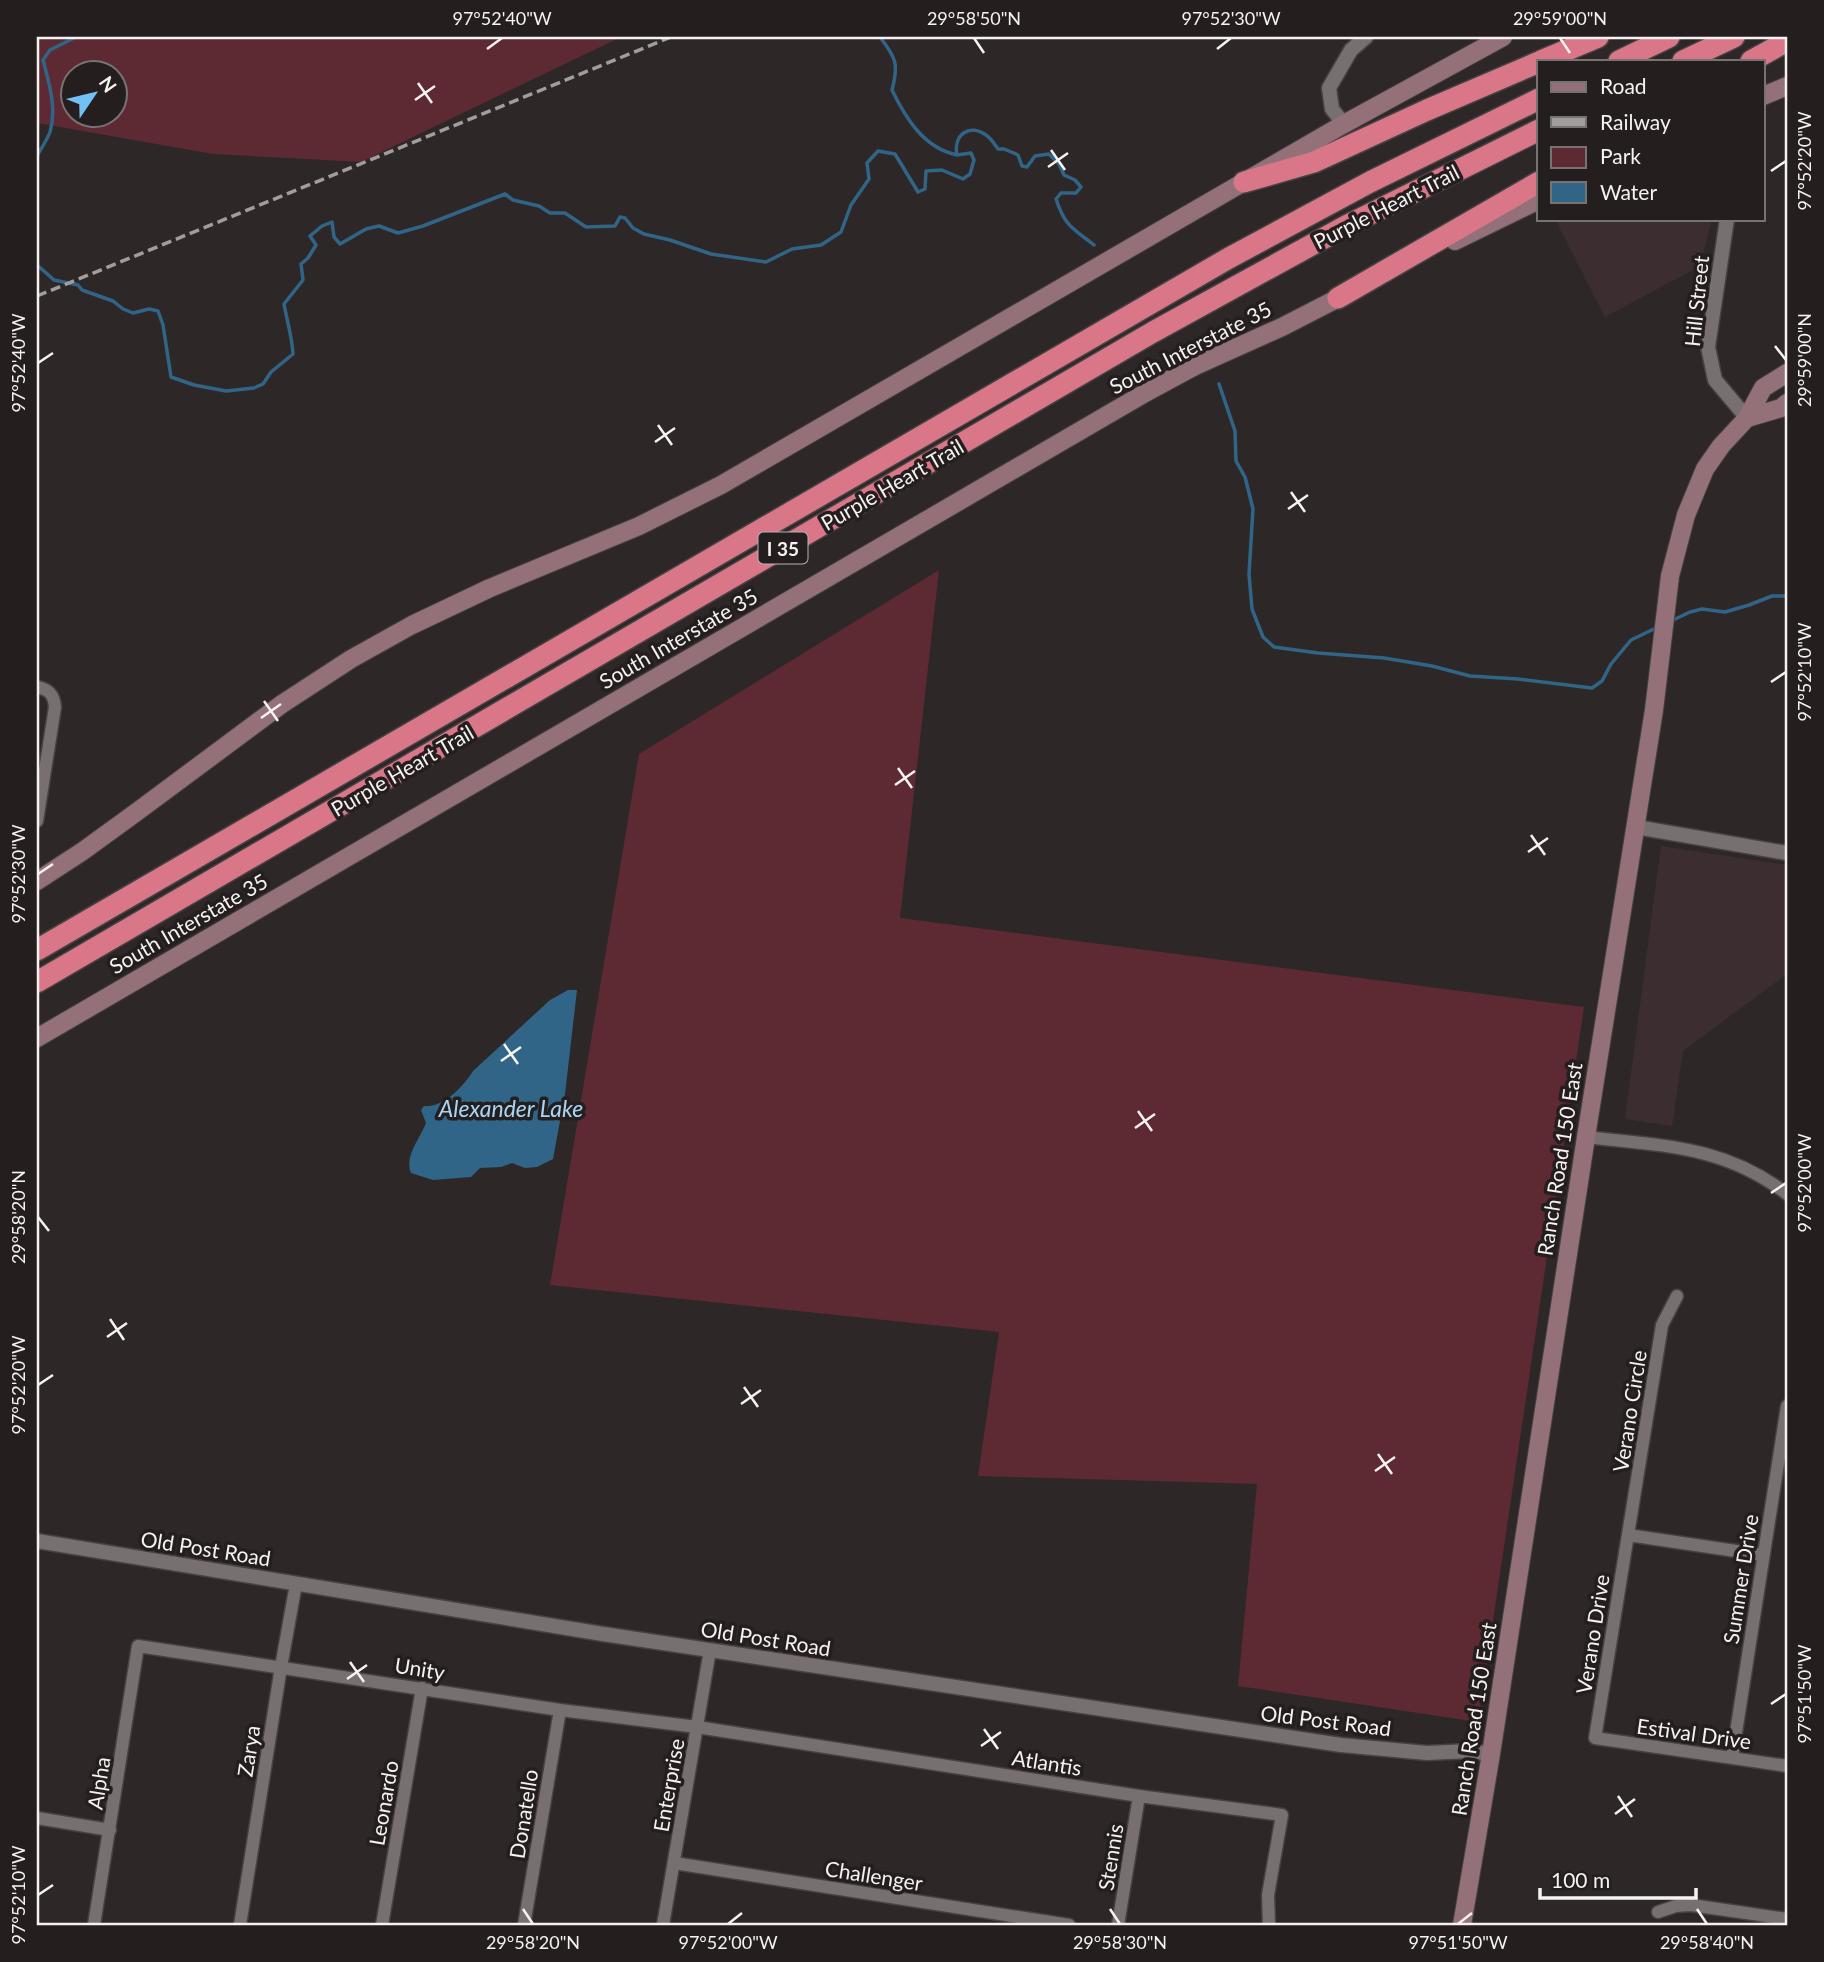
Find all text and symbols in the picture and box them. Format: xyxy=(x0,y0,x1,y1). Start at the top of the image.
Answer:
text: 97°52'40"W xyxy=(452,7,552,29)
text: 29°58'50"N xyxy=(927,7,1021,29)
text: 97°52'30"W xyxy=(1181,7,1281,29)
text: 29°59'00"N xyxy=(1513,7,1607,29)
north arrow xyxy=(60,60,130,130)
legend xyxy=(1537,60,1764,220)
text: N xyxy=(95,71,122,97)
text: Road xyxy=(1600,73,1647,98)
text: Railway xyxy=(1600,109,1671,134)
text: 97°52'20"W xyxy=(1793,111,1815,211)
text: Park xyxy=(1600,143,1641,168)
street label: Purple Heart Trail xyxy=(1309,158,1463,254)
text: Water xyxy=(1600,179,1657,204)
street label: Hill Street xyxy=(1679,254,1713,348)
street label: South Interstate 35 xyxy=(1105,295,1275,399)
text: 97°52'40"W xyxy=(7,313,29,413)
text: 29°59'00"N xyxy=(1793,313,1815,407)
street label: Purple Heart Trail xyxy=(816,433,968,535)
road number: I 35 xyxy=(758,533,808,564)
street label: South Interstate 35 xyxy=(595,583,761,693)
text: 97°52'10"W xyxy=(1793,622,1815,722)
street label: Purple Heart Trail xyxy=(326,719,478,821)
text: 97°52'30"W xyxy=(7,824,29,924)
street label: South Interstate 35 xyxy=(105,868,271,978)
street label: Ranch Road 150 East xyxy=(1531,1060,1587,1257)
water label: Alexander Lake xyxy=(438,1094,583,1122)
text: 97°52'00"W xyxy=(1793,1133,1815,1233)
text: 29°58'20"N xyxy=(7,1170,29,1264)
text: 97°52'20"W xyxy=(7,1335,29,1435)
street label: Verano Circle xyxy=(1607,1348,1651,1474)
street label: Summer Drive xyxy=(1717,1512,1763,1646)
street label: Old Post Road xyxy=(139,1525,273,1571)
street label: Verano Drive xyxy=(1570,1572,1614,1696)
street label: Old Post Road xyxy=(699,1615,833,1661)
street label: Ranch Road 150 East xyxy=(1445,1620,1501,1817)
text: 97°51'50"W xyxy=(1793,1644,1815,1744)
street label: Unity xyxy=(393,1652,447,1684)
street label: Old Post Road xyxy=(1259,1700,1393,1740)
street label: Estival Drive xyxy=(1635,1713,1753,1753)
street label: Zarya xyxy=(232,1724,264,1778)
street label: Enterprise xyxy=(648,1736,688,1834)
street label: Atlantis xyxy=(1010,1744,1084,1780)
street label: Alpha xyxy=(82,1755,114,1811)
street label: Leonardo xyxy=(363,1758,403,1848)
street label: Donatello xyxy=(504,1767,542,1860)
street label: Stennis xyxy=(1092,1822,1128,1892)
text: 97°52'10"W xyxy=(7,1845,29,1945)
street label: Challenger xyxy=(823,1855,925,1895)
scale bar xyxy=(1540,1857,1696,1901)
text: 100 m xyxy=(1551,1867,1610,1892)
text: 29°58'20"N xyxy=(486,1931,580,1953)
text: 97°52'00"W xyxy=(678,1931,778,1953)
text: 29°58'30"N xyxy=(1073,1931,1167,1953)
text: 97°51'50"W xyxy=(1408,1931,1508,1953)
text: 29°58'40"N xyxy=(1660,1931,1754,1953)

